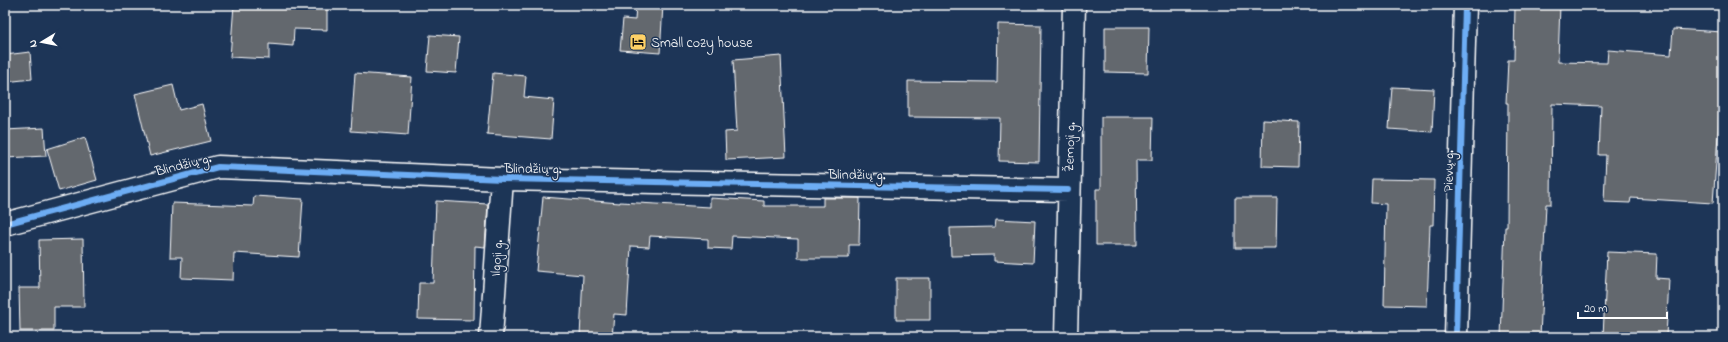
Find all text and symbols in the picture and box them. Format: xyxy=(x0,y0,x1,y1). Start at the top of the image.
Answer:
north arrow xyxy=(22,22,62,62)
hotel icon: Small cozy house xyxy=(628,32,648,52)
place label: Small cozy house xyxy=(651,33,753,55)
text: N xyxy=(25,39,42,49)
street label: Žemoji g. xyxy=(1059,122,1083,172)
street label: Blindžių g. xyxy=(152,148,214,184)
street label: Pievų g. xyxy=(1439,150,1461,192)
street label: Blindžių g. xyxy=(503,158,562,181)
street label: Blindžių g. xyxy=(827,164,886,187)
street label: Ilgoji g. xyxy=(486,239,510,277)
scale bar xyxy=(1578,294,1667,320)
text: 20 m xyxy=(1584,300,1607,318)

